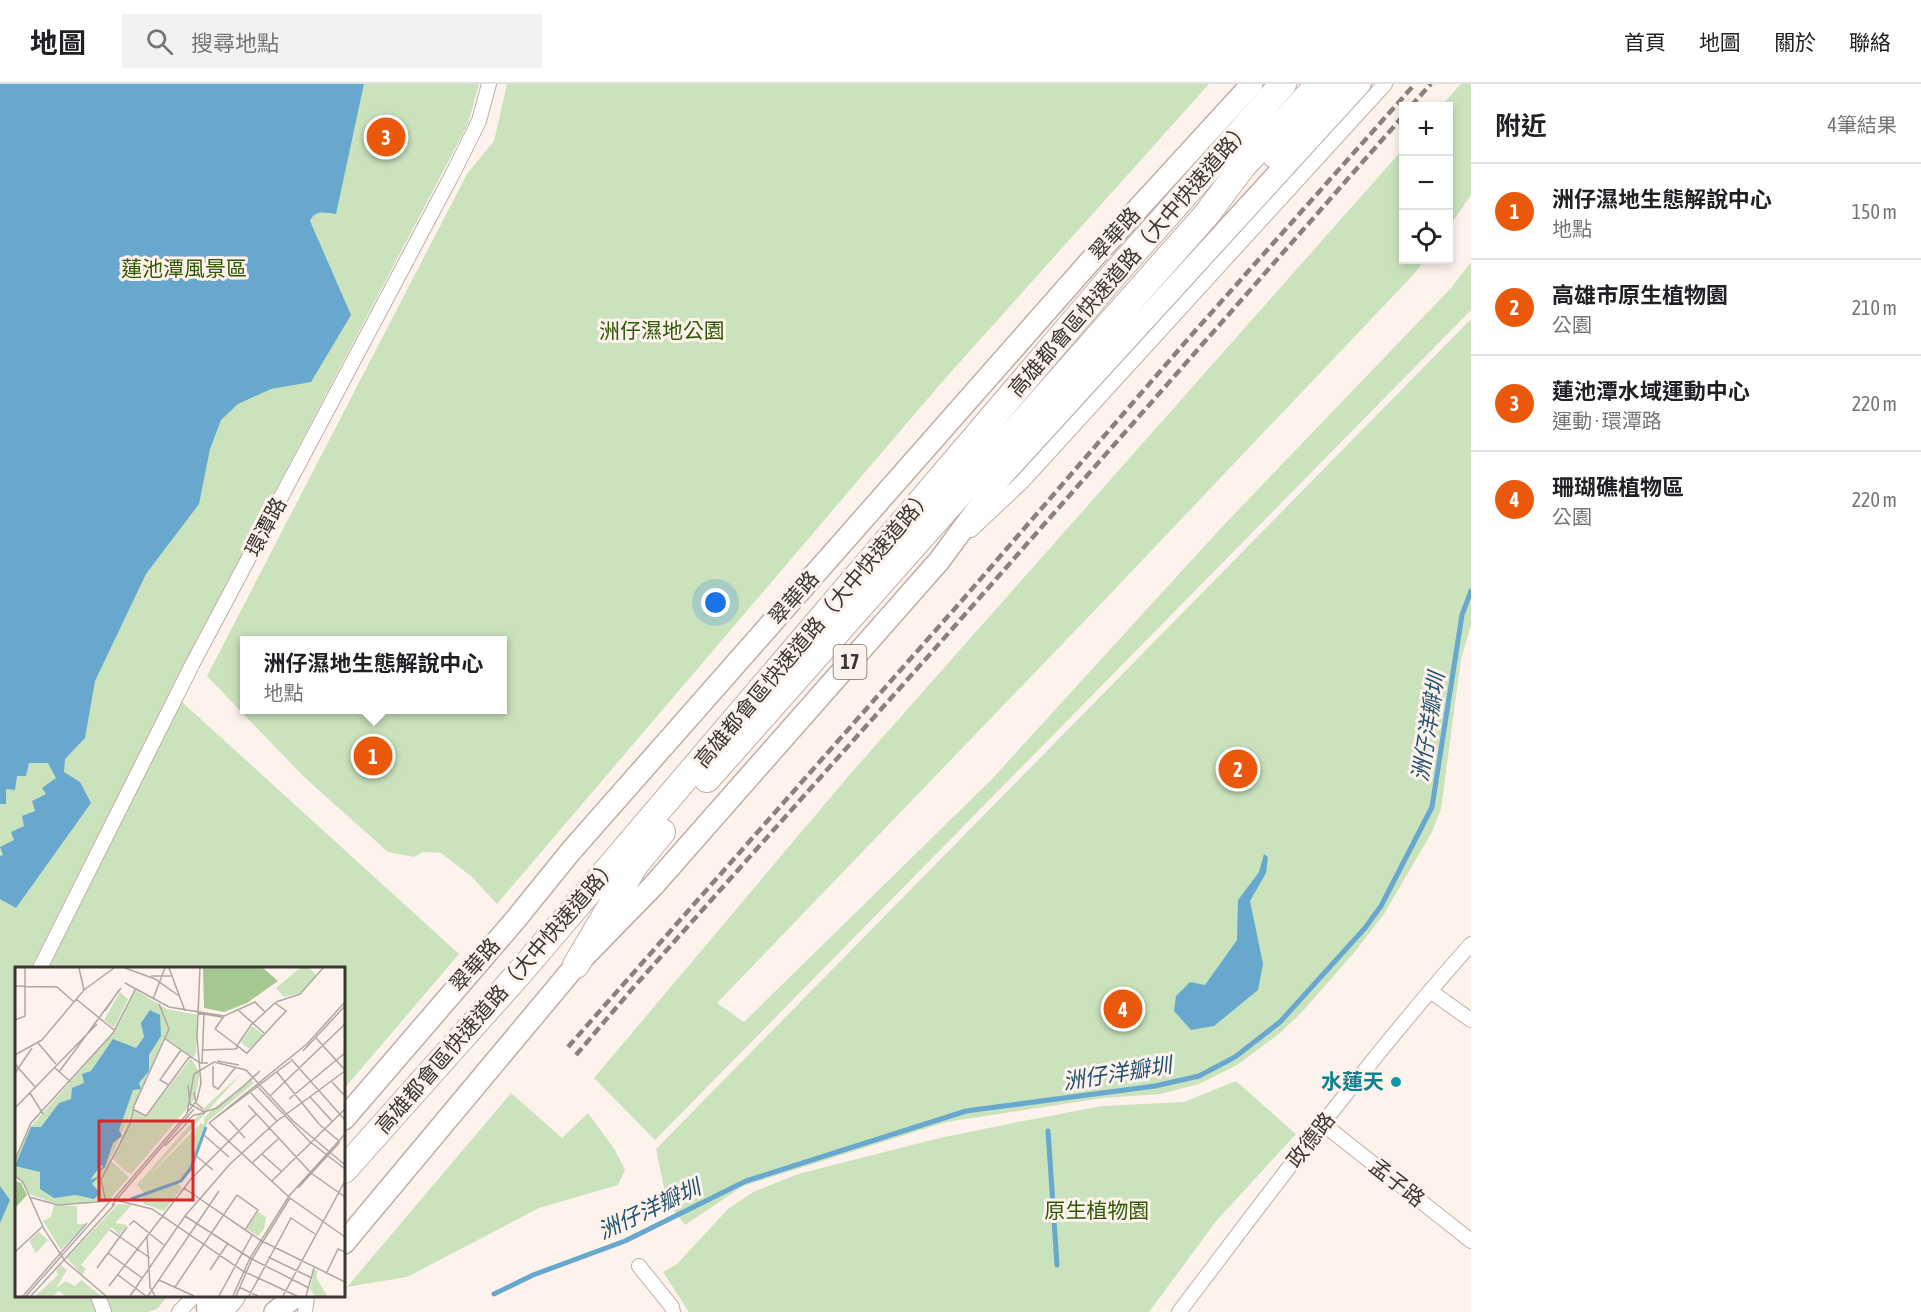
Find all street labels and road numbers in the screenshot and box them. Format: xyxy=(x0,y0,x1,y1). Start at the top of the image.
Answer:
street label: 高雄都會區快速道路（大中快速道路） xyxy=(1003,116,1255,401)
street label: 翠華路 xyxy=(1084,202,1144,265)
street label: 高雄都會區快速道路（大中快速道路） xyxy=(689,483,937,772)
street label: 環潭路 xyxy=(240,493,291,560)
street label: 翠華路 xyxy=(764,566,823,629)
road number: 17 xyxy=(834,645,866,679)
street label: 高雄都會區快速道路（大中快速道路） xyxy=(370,853,622,1138)
street label: 翠華路 xyxy=(445,933,504,996)
street label: 政德路 xyxy=(1281,1107,1339,1172)
street label: 孟子路 xyxy=(1365,1153,1430,1211)

